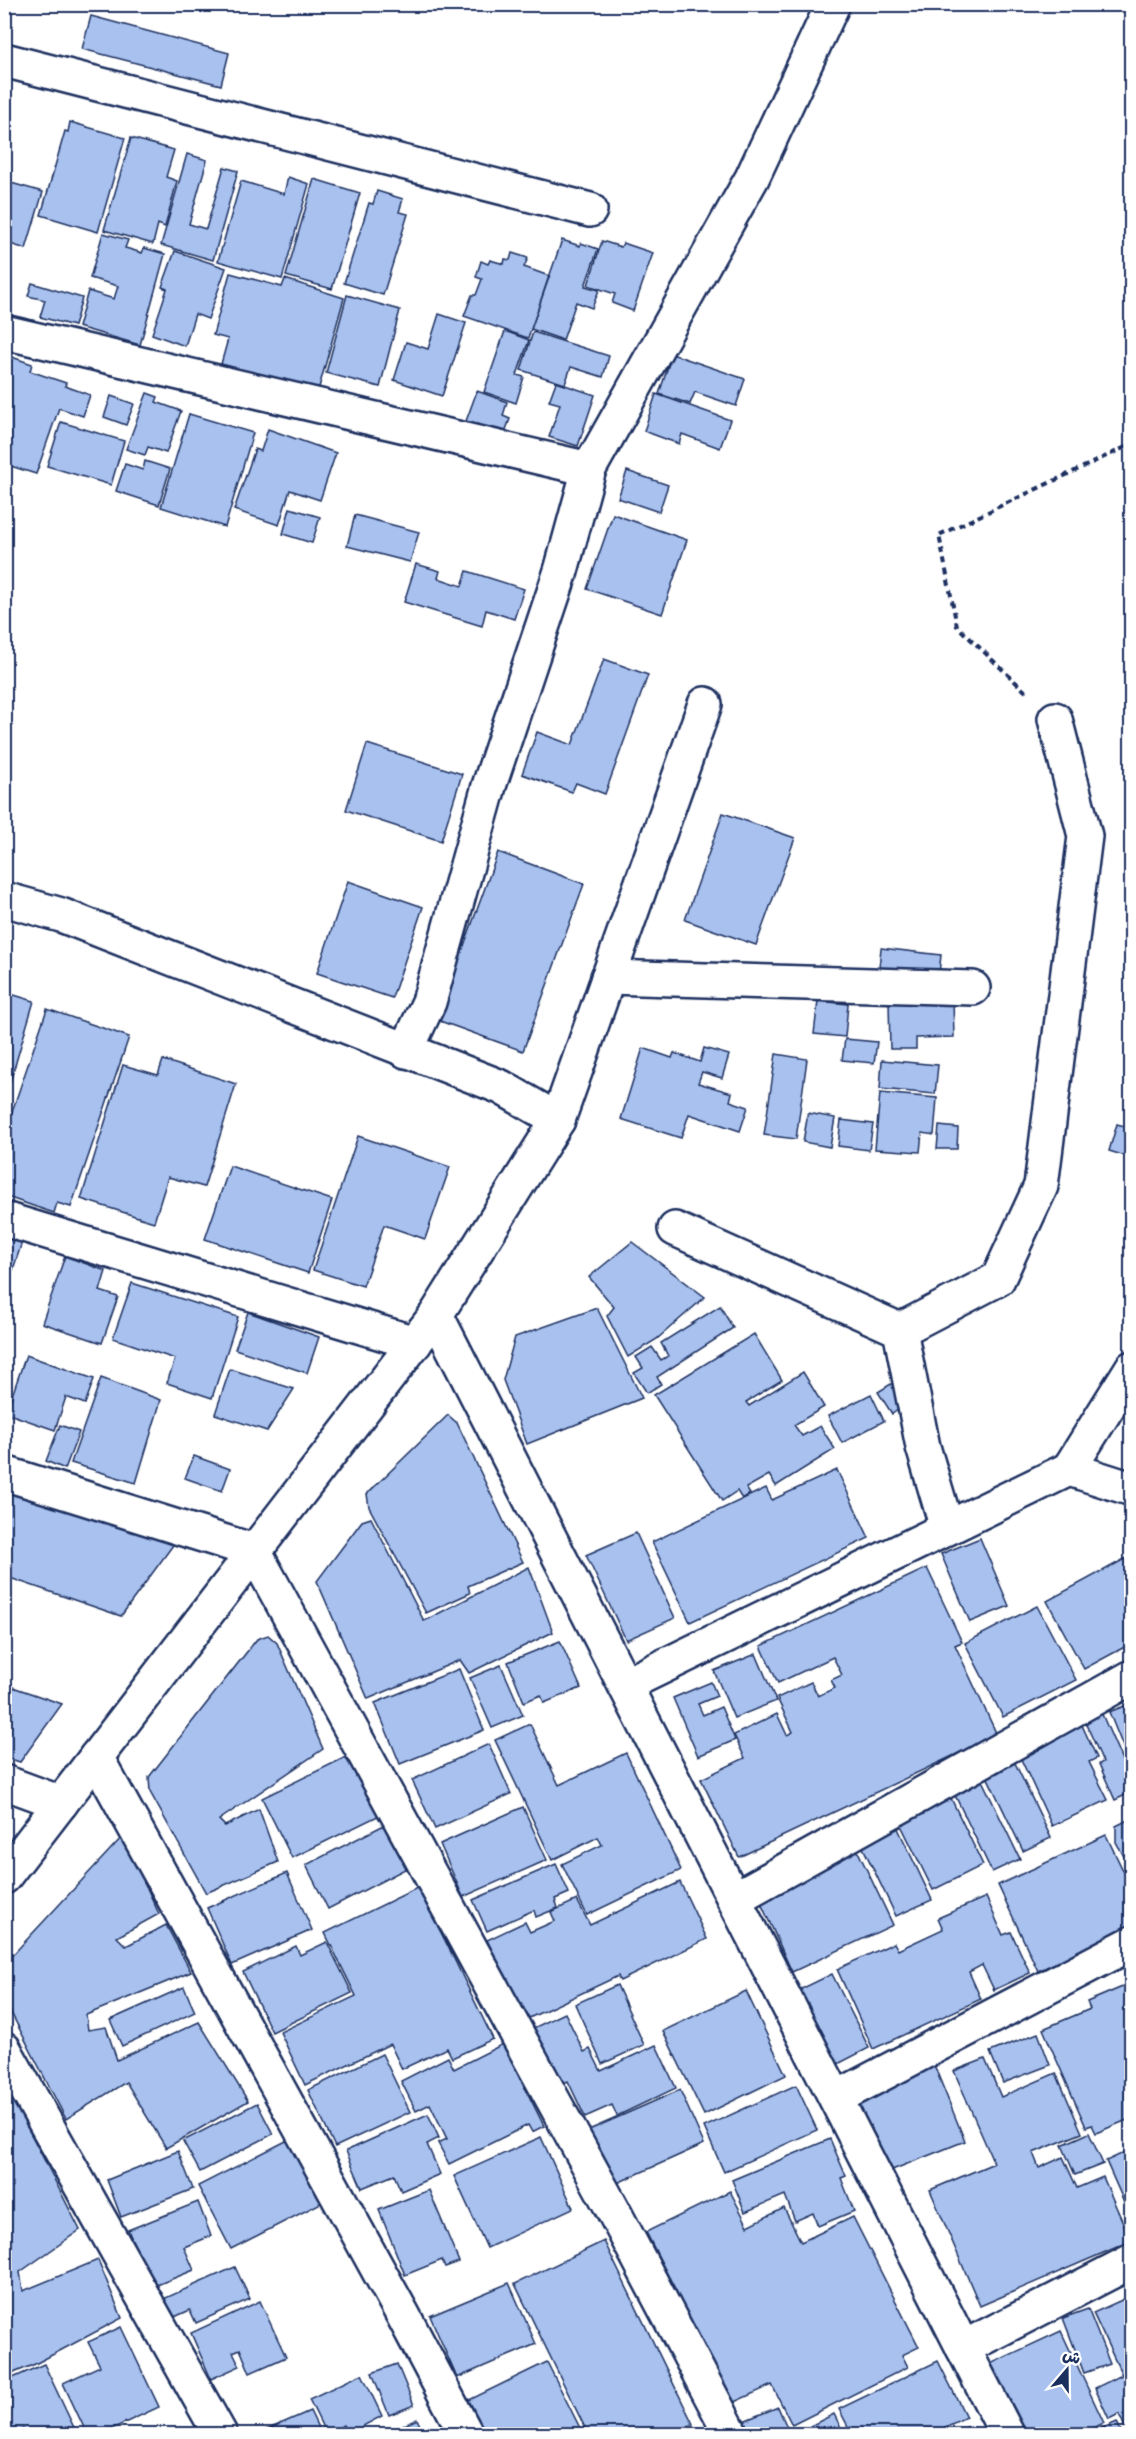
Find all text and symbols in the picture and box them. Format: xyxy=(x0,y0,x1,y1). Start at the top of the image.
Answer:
north arrow xyxy=(1037,2340,1097,2400)
text: ش xyxy=(1060,2345,1083,2368)

